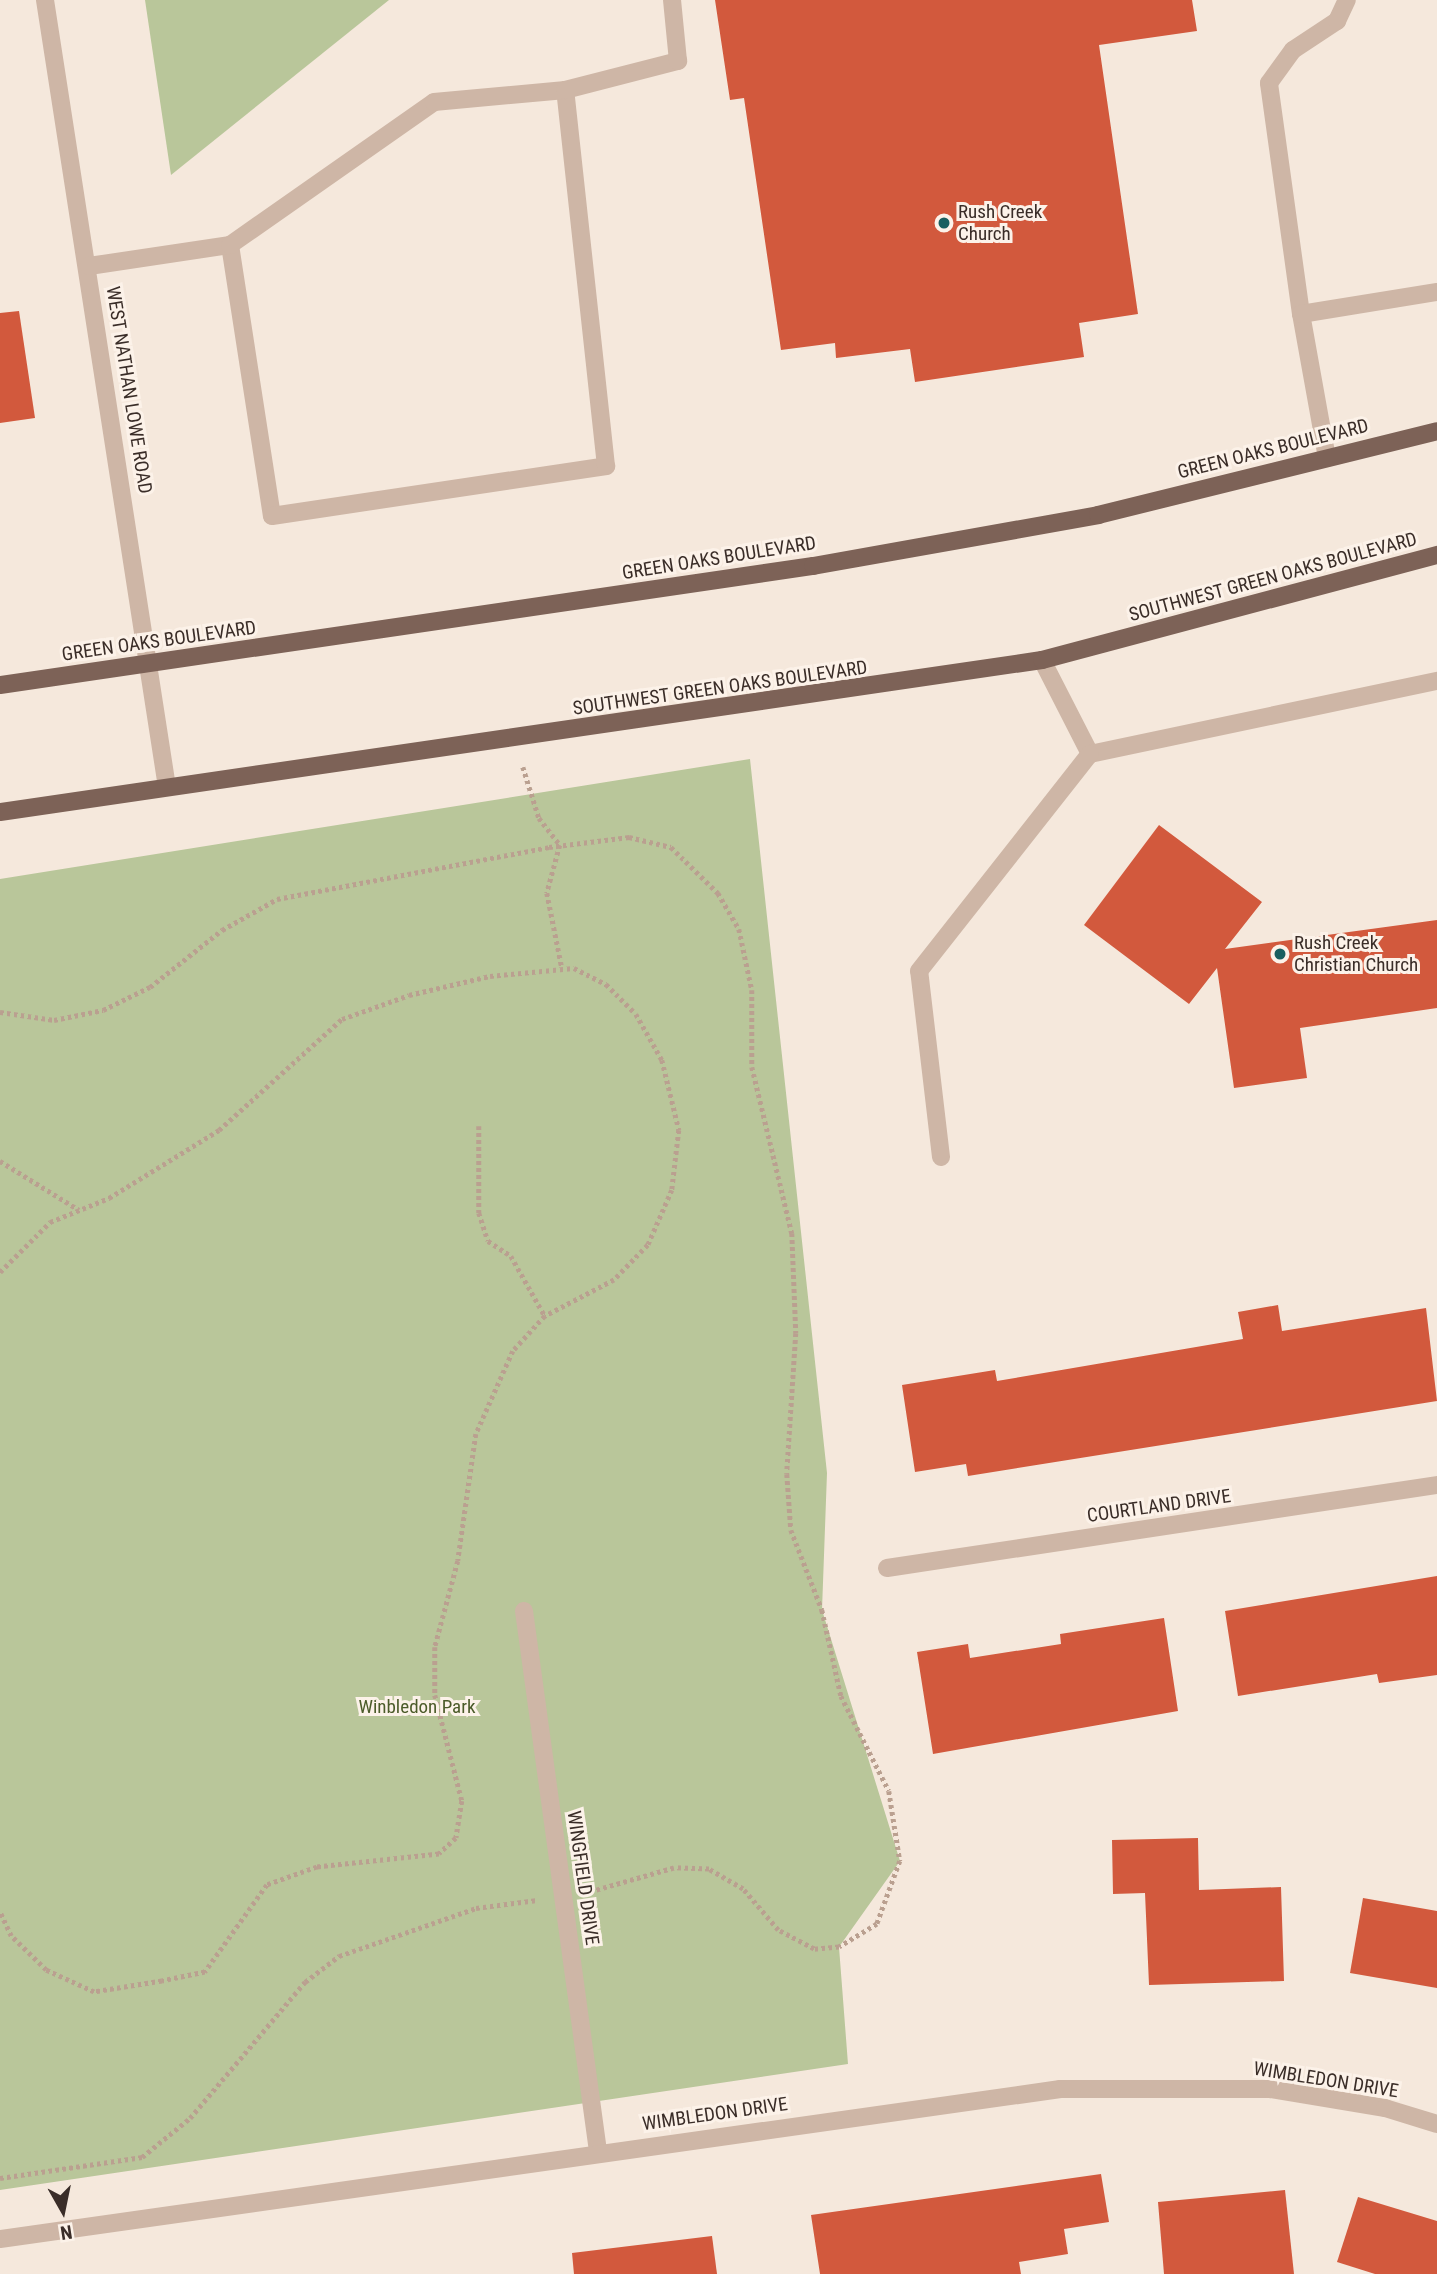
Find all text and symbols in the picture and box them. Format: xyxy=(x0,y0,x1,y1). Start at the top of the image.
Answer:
place label: Rush Creek Church xyxy=(958,201,1042,245)
marker: Rush Creek Church xyxy=(936,215,952,231)
street label: WEST NATHAN LOWE ROAD xyxy=(101,285,157,495)
street label: GREEN OAKS BOULEVARD xyxy=(1175,414,1371,484)
street label: SOUTHWEST GREEN OAKS BOULEVARD xyxy=(1126,527,1420,627)
street label: GREEN OAKS BOULEVARD xyxy=(620,531,818,585)
street label: GREEN OAKS BOULEVARD xyxy=(60,616,258,666)
street label: SOUTHWEST GREEN OAKS BOULEVARD xyxy=(571,656,869,720)
place label: Rush Creek Christian Church xyxy=(1294,932,1418,976)
marker: Rush Creek Christian Church xyxy=(1272,946,1288,962)
street label: COURTLAND DRIVE xyxy=(1086,1485,1232,1527)
park label: Winbledon Park xyxy=(358,1696,476,1718)
street label: WINGFIELD DRIVE xyxy=(562,1809,604,1947)
street label: WIMBLEDON DRIVE xyxy=(1252,2057,1400,2103)
street label: WIMBLEDON DRIVE xyxy=(641,2093,789,2135)
north arrow xyxy=(28,2176,98,2246)
text: N xyxy=(59,2220,74,2245)

